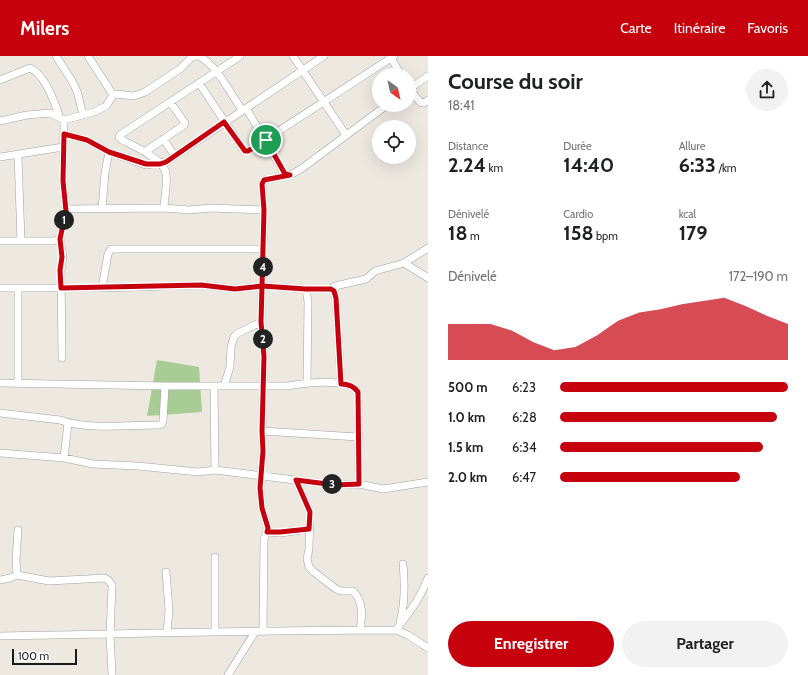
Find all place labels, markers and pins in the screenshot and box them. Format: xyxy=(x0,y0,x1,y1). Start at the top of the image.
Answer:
pin xyxy=(249,123,283,157)
pin: 1 xyxy=(54,210,74,230)
pin: 4 xyxy=(253,257,273,277)
pin: 2 xyxy=(253,329,273,349)
pin: 3 xyxy=(322,474,342,494)

